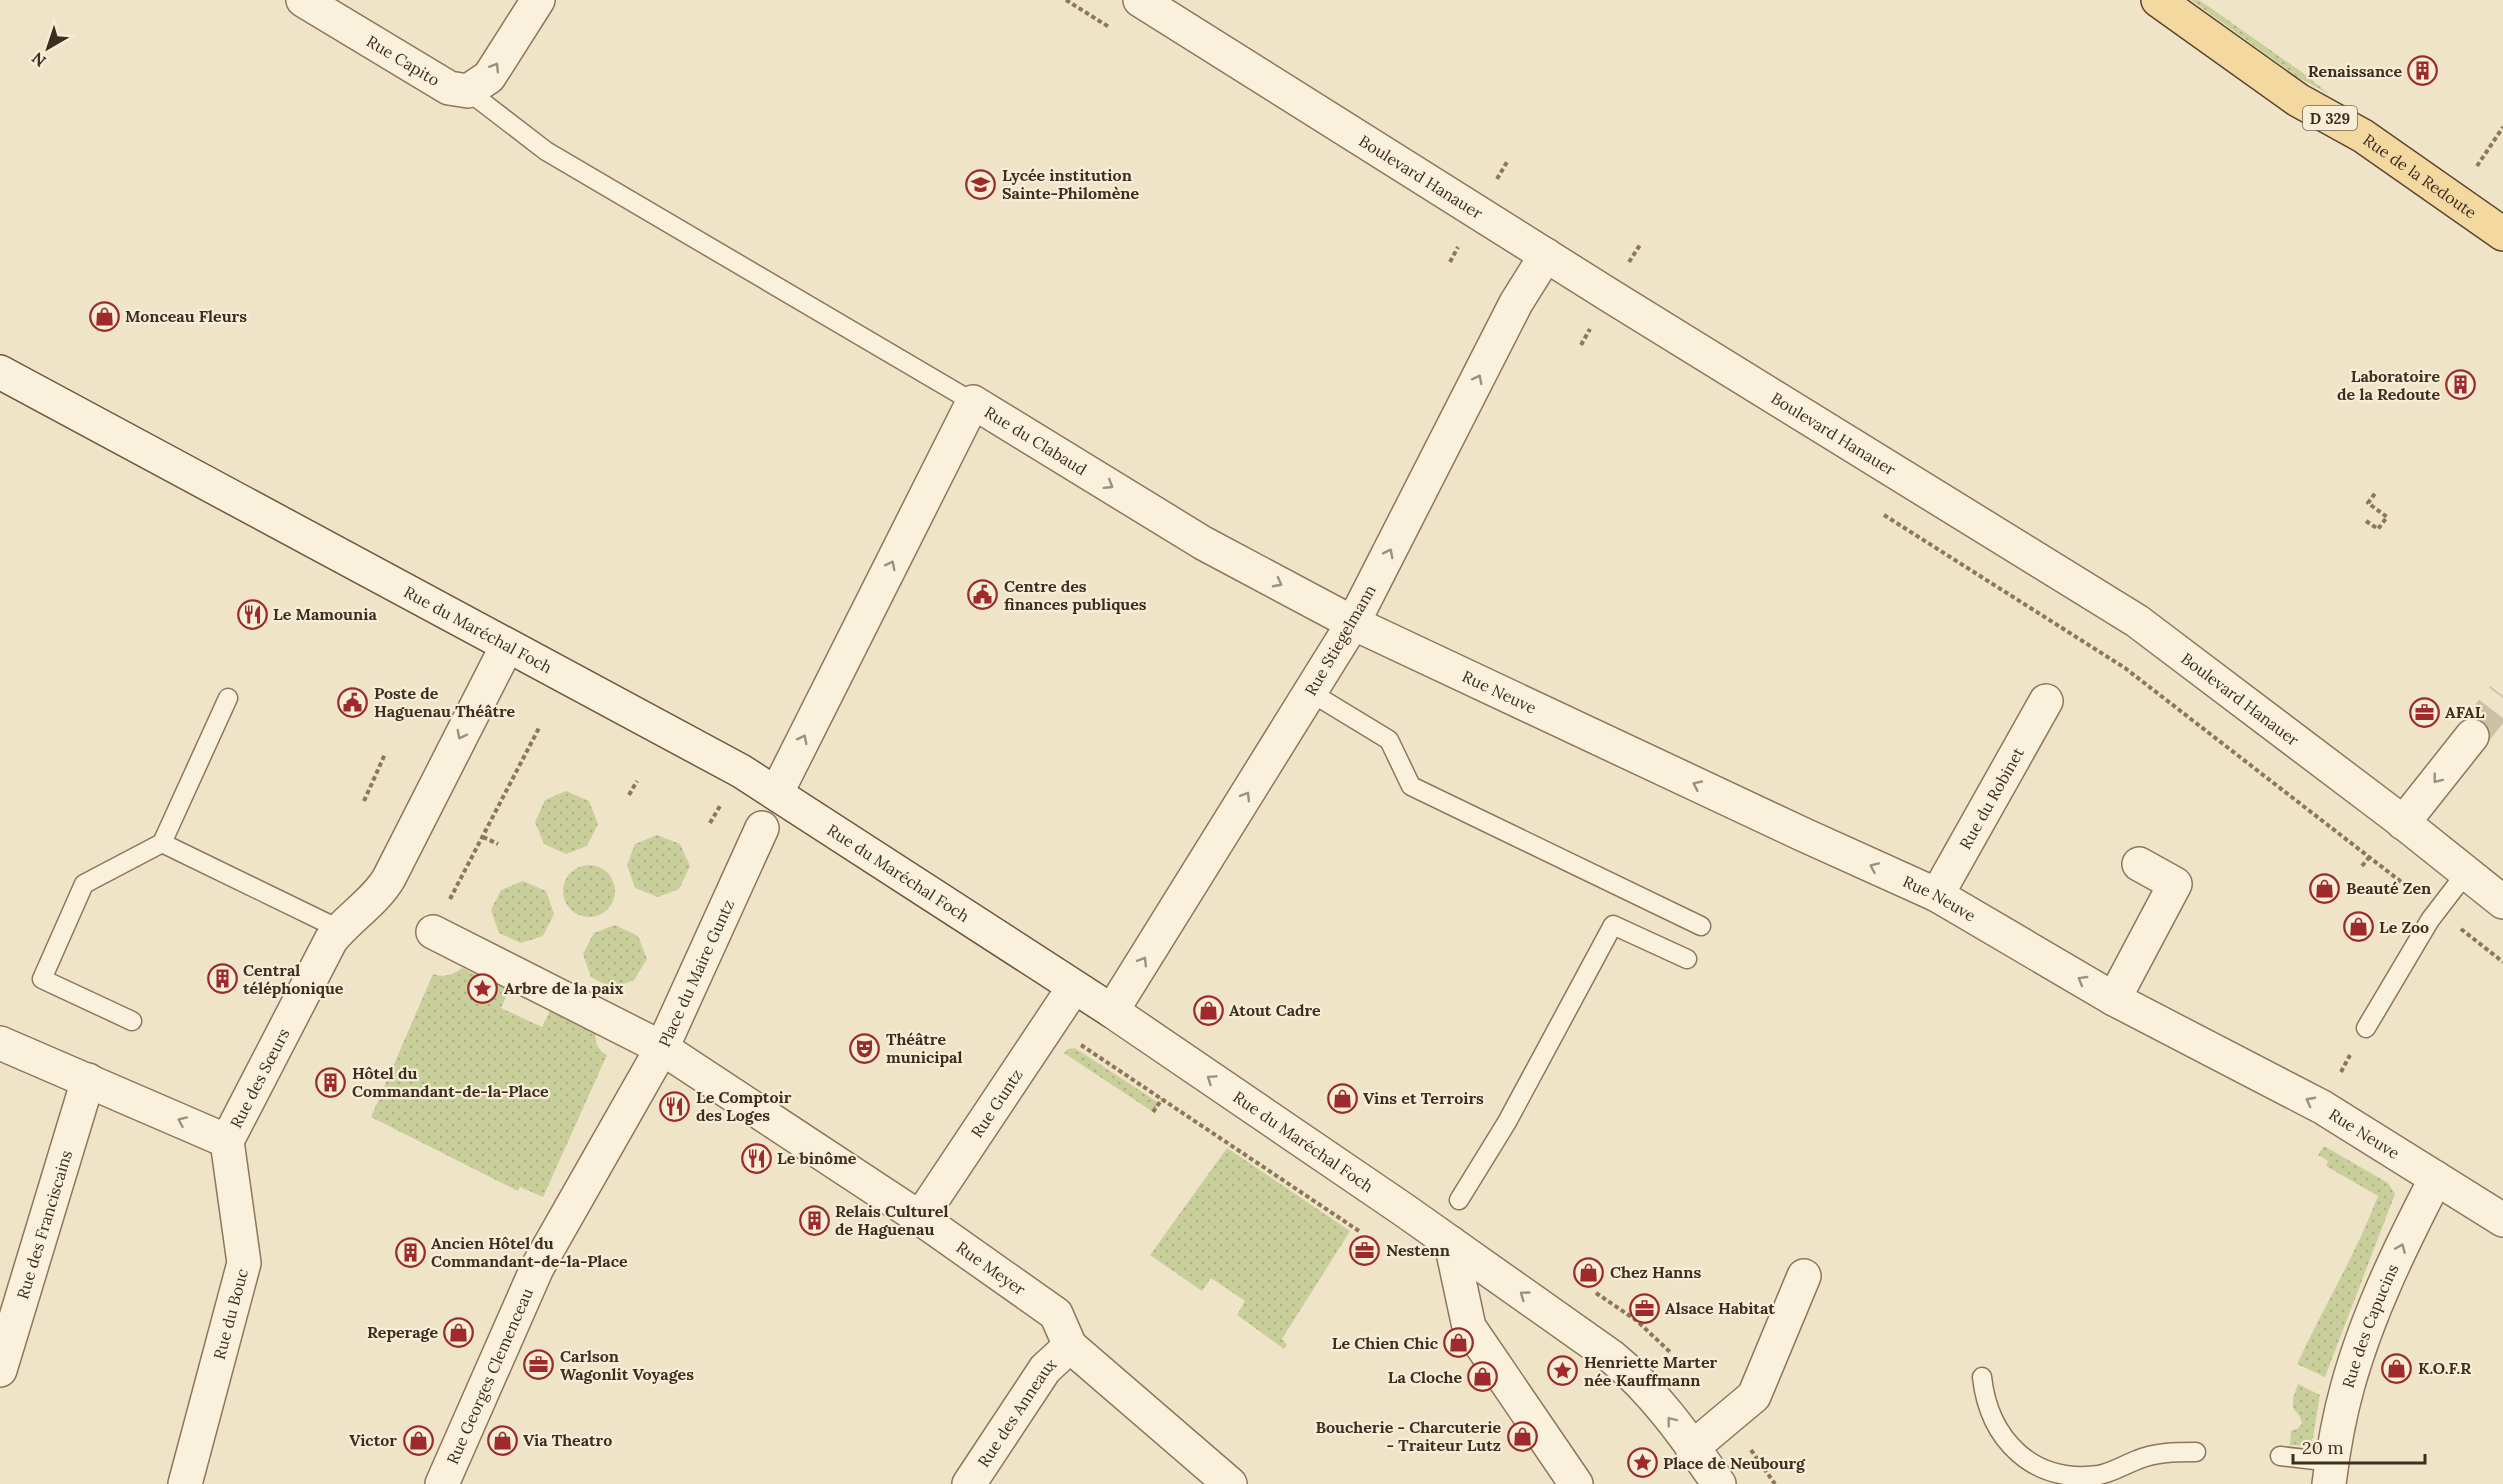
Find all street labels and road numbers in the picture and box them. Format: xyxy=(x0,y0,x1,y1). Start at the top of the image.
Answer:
street label: Rue Capito xyxy=(363,31,443,90)
road number: D 329 xyxy=(2303,106,2357,130)
street label: Rue de la Redoute xyxy=(2360,129,2481,223)
street label: Boulevard Hanauer xyxy=(1355,130,1487,223)
street label: Boulevard Hanauer xyxy=(1768,388,1899,480)
street label: Rue du Clabaud xyxy=(981,401,1091,480)
street label: Rue du Maréchal Foch xyxy=(401,581,556,678)
street label: Rue Stiegelmann xyxy=(1300,581,1380,699)
street label: Boulevard Hanauer xyxy=(2177,648,2303,750)
street label: Rue Neuve xyxy=(1459,666,1540,718)
street label: Rue du Robinet xyxy=(1955,743,2028,853)
street label: Rue du Maréchal Foch xyxy=(824,820,973,926)
street label: Rue Neuve xyxy=(1900,871,1980,926)
street label: Place du Maire Guntz xyxy=(654,896,738,1050)
street label: Rue des Sœurs xyxy=(225,1025,294,1131)
street label: Rue Guntz xyxy=(967,1065,1027,1141)
street label: Rue du Maréchal Foch xyxy=(1229,1087,1378,1196)
street label: Rue Neuve xyxy=(2325,1104,2404,1163)
street label: Rue des Franciscains xyxy=(12,1148,76,1301)
street label: Rue Meyer xyxy=(953,1237,1029,1299)
street label: Rue des Capucins xyxy=(2338,1261,2402,1390)
street label: Rue du Bouc xyxy=(209,1266,252,1362)
street label: Rue Georges Clemenceau xyxy=(442,1284,537,1467)
street label: Rue des Anneaux xyxy=(973,1353,1061,1471)

